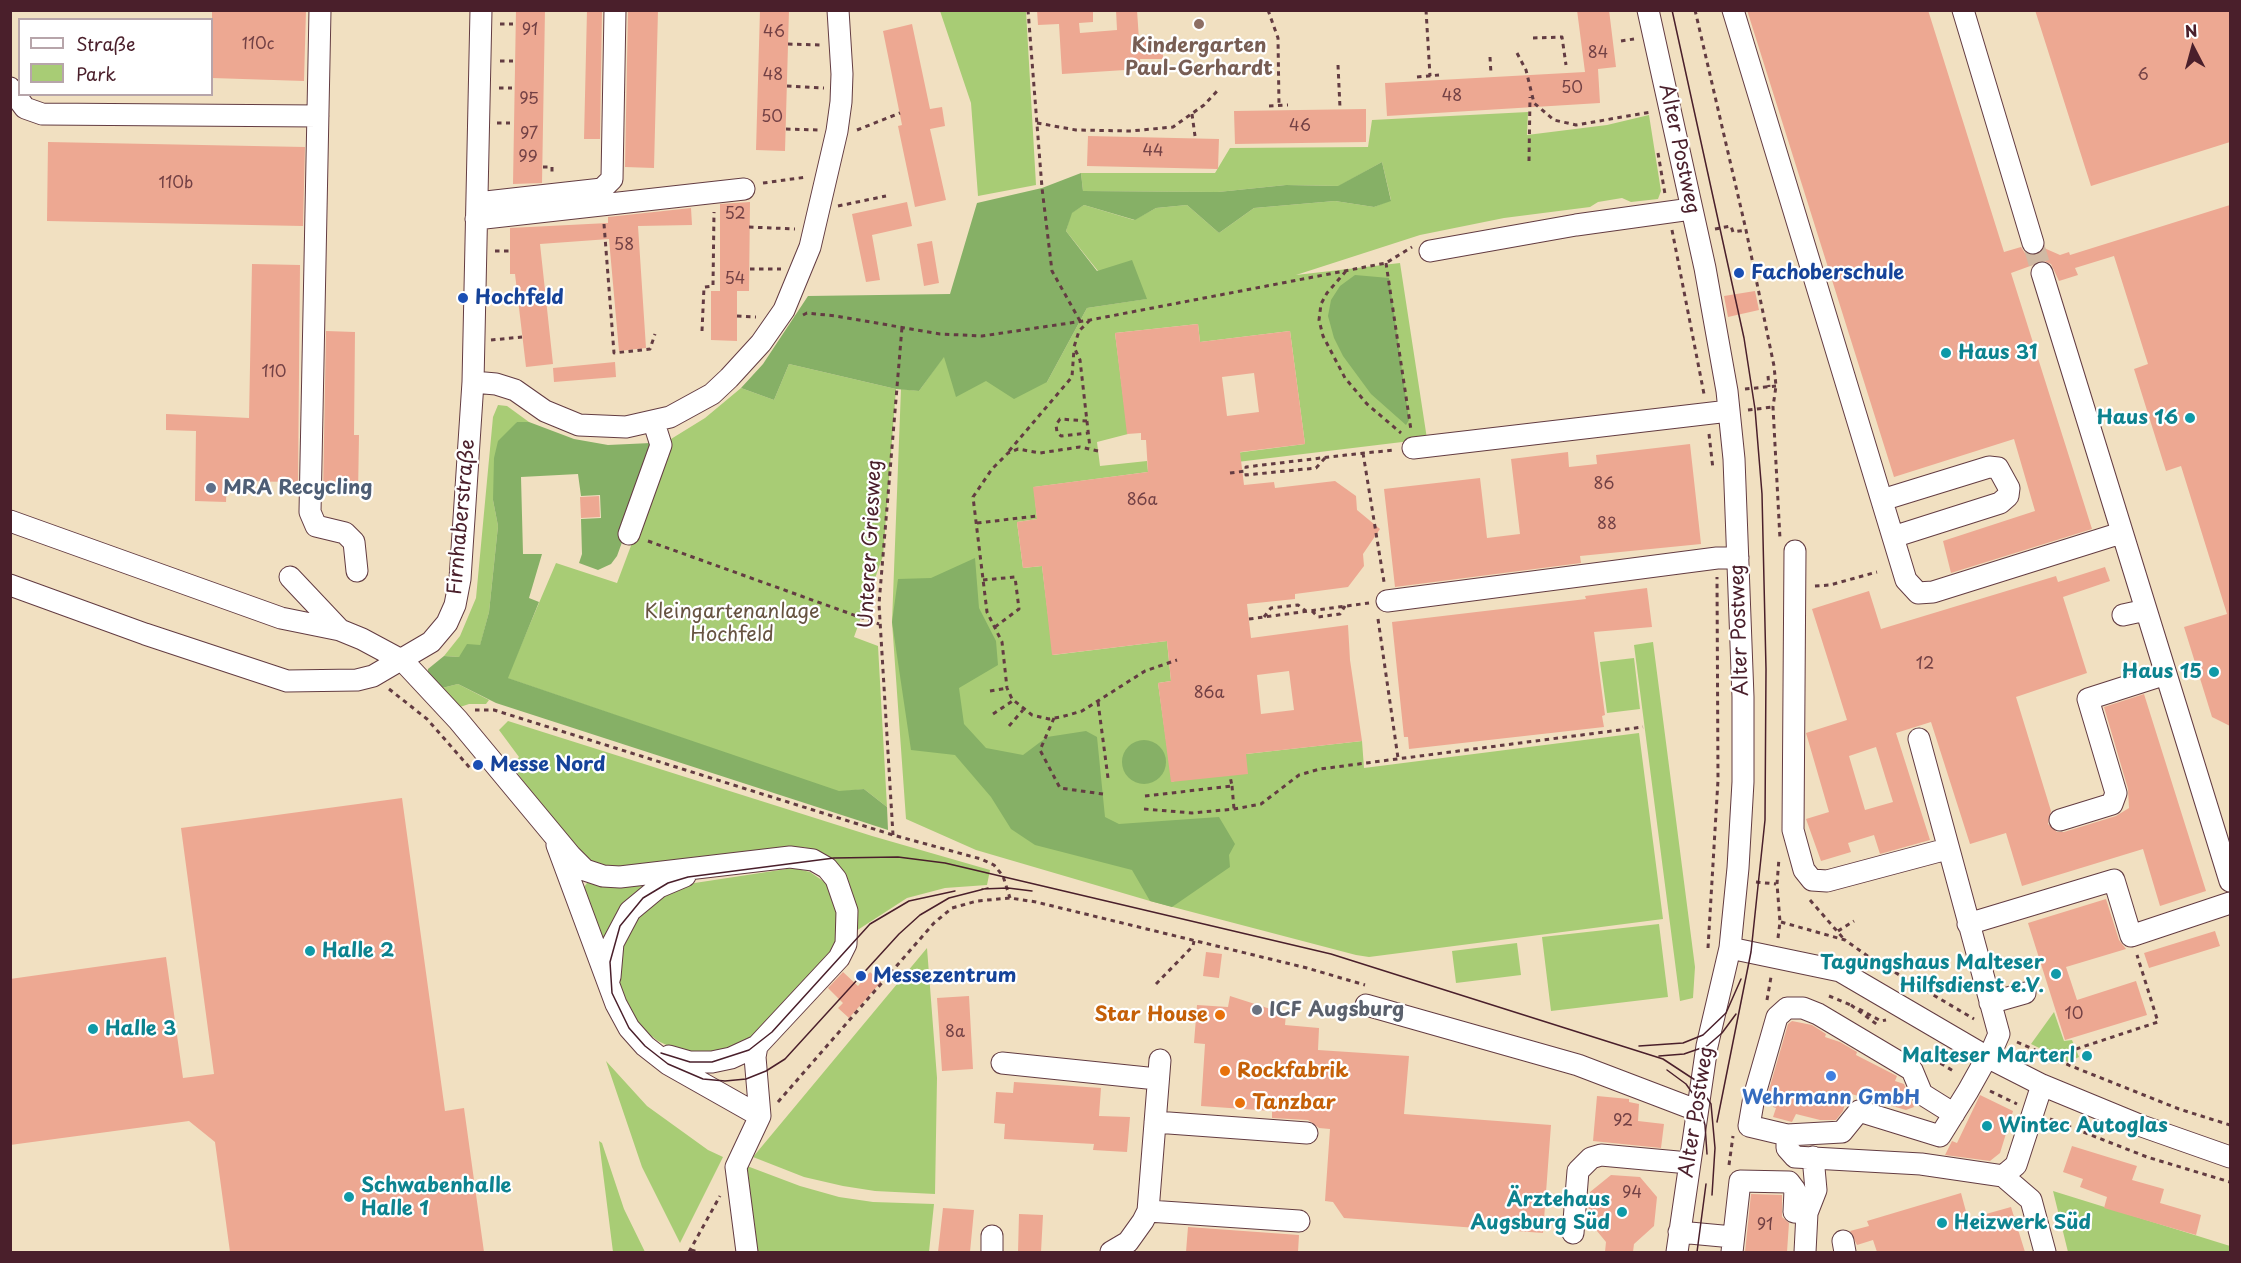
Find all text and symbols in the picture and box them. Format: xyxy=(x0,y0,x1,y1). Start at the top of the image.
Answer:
marker: Kindergarten Paul-Gerhardt xyxy=(1192,17,1206,31)
legend xyxy=(18,18,213,96)
north arrow xyxy=(2163,18,2223,78)
text: N xyxy=(2184,18,2199,43)
house number: 91 xyxy=(522,21,538,41)
house number: 46 xyxy=(763,23,785,43)
text: Straße xyxy=(76,30,136,57)
place label: Kindergarten Paul-Gerhardt xyxy=(1125,34,1273,81)
house number: 110c xyxy=(242,35,274,55)
house number: 84 xyxy=(1588,44,1608,64)
text: Park xyxy=(76,60,116,87)
house number: 48 xyxy=(763,66,783,86)
house number: 6 xyxy=(2137,66,2149,86)
house number: 50 xyxy=(1561,79,1583,99)
street label: Alter Postweg xyxy=(1654,82,1704,216)
house number: 48 xyxy=(1442,87,1462,107)
house number: 95 xyxy=(519,90,539,110)
house number: 50 xyxy=(761,108,783,128)
house number: 46 xyxy=(1289,117,1311,137)
house number: 97 xyxy=(520,125,538,145)
house number: 44 xyxy=(1142,142,1164,162)
house number: 99 xyxy=(518,148,538,168)
house number: 110b xyxy=(159,174,193,194)
house number: 52 xyxy=(724,205,746,225)
house number: 58 xyxy=(614,236,634,256)
place label: Fachoberschule xyxy=(1751,261,1904,285)
marker: Fachoberschule xyxy=(1732,266,1746,280)
house number: 54 xyxy=(725,270,745,290)
place label: Hochfeld xyxy=(475,286,564,310)
marker: Hochfeld xyxy=(456,291,470,305)
place label: Haus 31 xyxy=(1958,341,2038,365)
marker: Haus 31 xyxy=(1939,346,1953,360)
house number: 110 xyxy=(261,363,287,383)
place label: Haus 16 xyxy=(2096,406,2178,430)
marker: Haus 16 xyxy=(2183,411,2197,425)
street label: Firnhaberstraße xyxy=(443,438,481,596)
street label: Unterer Griesweg xyxy=(855,459,887,629)
house number: 86 xyxy=(1594,475,1614,495)
place label: MRA Recycling xyxy=(223,476,372,500)
marker: MRA Recycling xyxy=(204,481,218,495)
house number: 86a xyxy=(1127,491,1157,511)
house number: 88 xyxy=(1597,515,1617,535)
street label: Alter Postweg xyxy=(1726,563,1754,697)
park label: Kleingartenanlage Hochfeld xyxy=(644,600,820,647)
house number: 12 xyxy=(1916,655,1934,675)
place label: Haus 15 xyxy=(2122,660,2202,684)
marker: Haus 15 xyxy=(2207,665,2221,679)
house number: 86a xyxy=(1194,684,1224,704)
place label: Messe Nord xyxy=(490,753,605,777)
marker: Messe Nord xyxy=(471,758,485,772)
place label: Halle 2 xyxy=(322,939,394,963)
marker: Halle 2 xyxy=(303,944,317,958)
place label: Tagungshaus Malteser Hilfsdienst e.V. xyxy=(1820,951,2044,998)
place label: Messezentrum xyxy=(873,964,1017,988)
marker: Tagungshaus Malteser Hilfsdienst e.V. xyxy=(2049,967,2063,981)
marker: Messezentrum xyxy=(854,969,868,983)
place label: ICF Augsburg xyxy=(1269,998,1404,1022)
place label: Star House xyxy=(1094,1003,1208,1027)
marker: ICF Augsburg xyxy=(1250,1003,1264,1017)
house number: 10 xyxy=(2065,1005,2083,1025)
marker: Star House xyxy=(1213,1008,1227,1022)
place label: Halle 3 xyxy=(105,1017,176,1041)
marker: Halle 3 xyxy=(86,1022,100,1036)
house number: 8a xyxy=(945,1023,965,1043)
place label: Malteser Marterl xyxy=(1902,1044,2075,1068)
street label: Alter Postweg xyxy=(1675,1045,1719,1179)
marker: Malteser Marterl xyxy=(2080,1049,2094,1063)
place label: Rockfabrik xyxy=(1237,1059,1349,1083)
marker: Rockfabrik xyxy=(1218,1064,1232,1078)
marker: Wehrmann GmbH xyxy=(1824,1069,1838,1083)
place label: Wehrmann GmbH xyxy=(1742,1086,1920,1110)
place label: Tanzbar xyxy=(1252,1091,1336,1115)
marker: Tanzbar xyxy=(1233,1096,1247,1110)
house number: 92 xyxy=(1613,1112,1633,1132)
place label: Wintec Autoglas xyxy=(1999,1114,2168,1138)
marker: Wintec Autoglas xyxy=(1980,1119,1994,1133)
place label: Schwabenhalle Halle 1 xyxy=(361,1174,511,1221)
house number: 94 xyxy=(1622,1184,1642,1204)
place label: Ärztehaus Augsburg Süd xyxy=(1471,1188,1610,1235)
marker: Schwabenhalle Halle 1 xyxy=(342,1190,356,1204)
marker: Ärztehaus Augsburg Süd xyxy=(1615,1205,1629,1219)
place label: Heizwerk Süd xyxy=(1954,1211,2091,1235)
house number: 91 xyxy=(1757,1216,1773,1236)
marker: Heizwerk Süd xyxy=(1935,1216,1949,1230)

